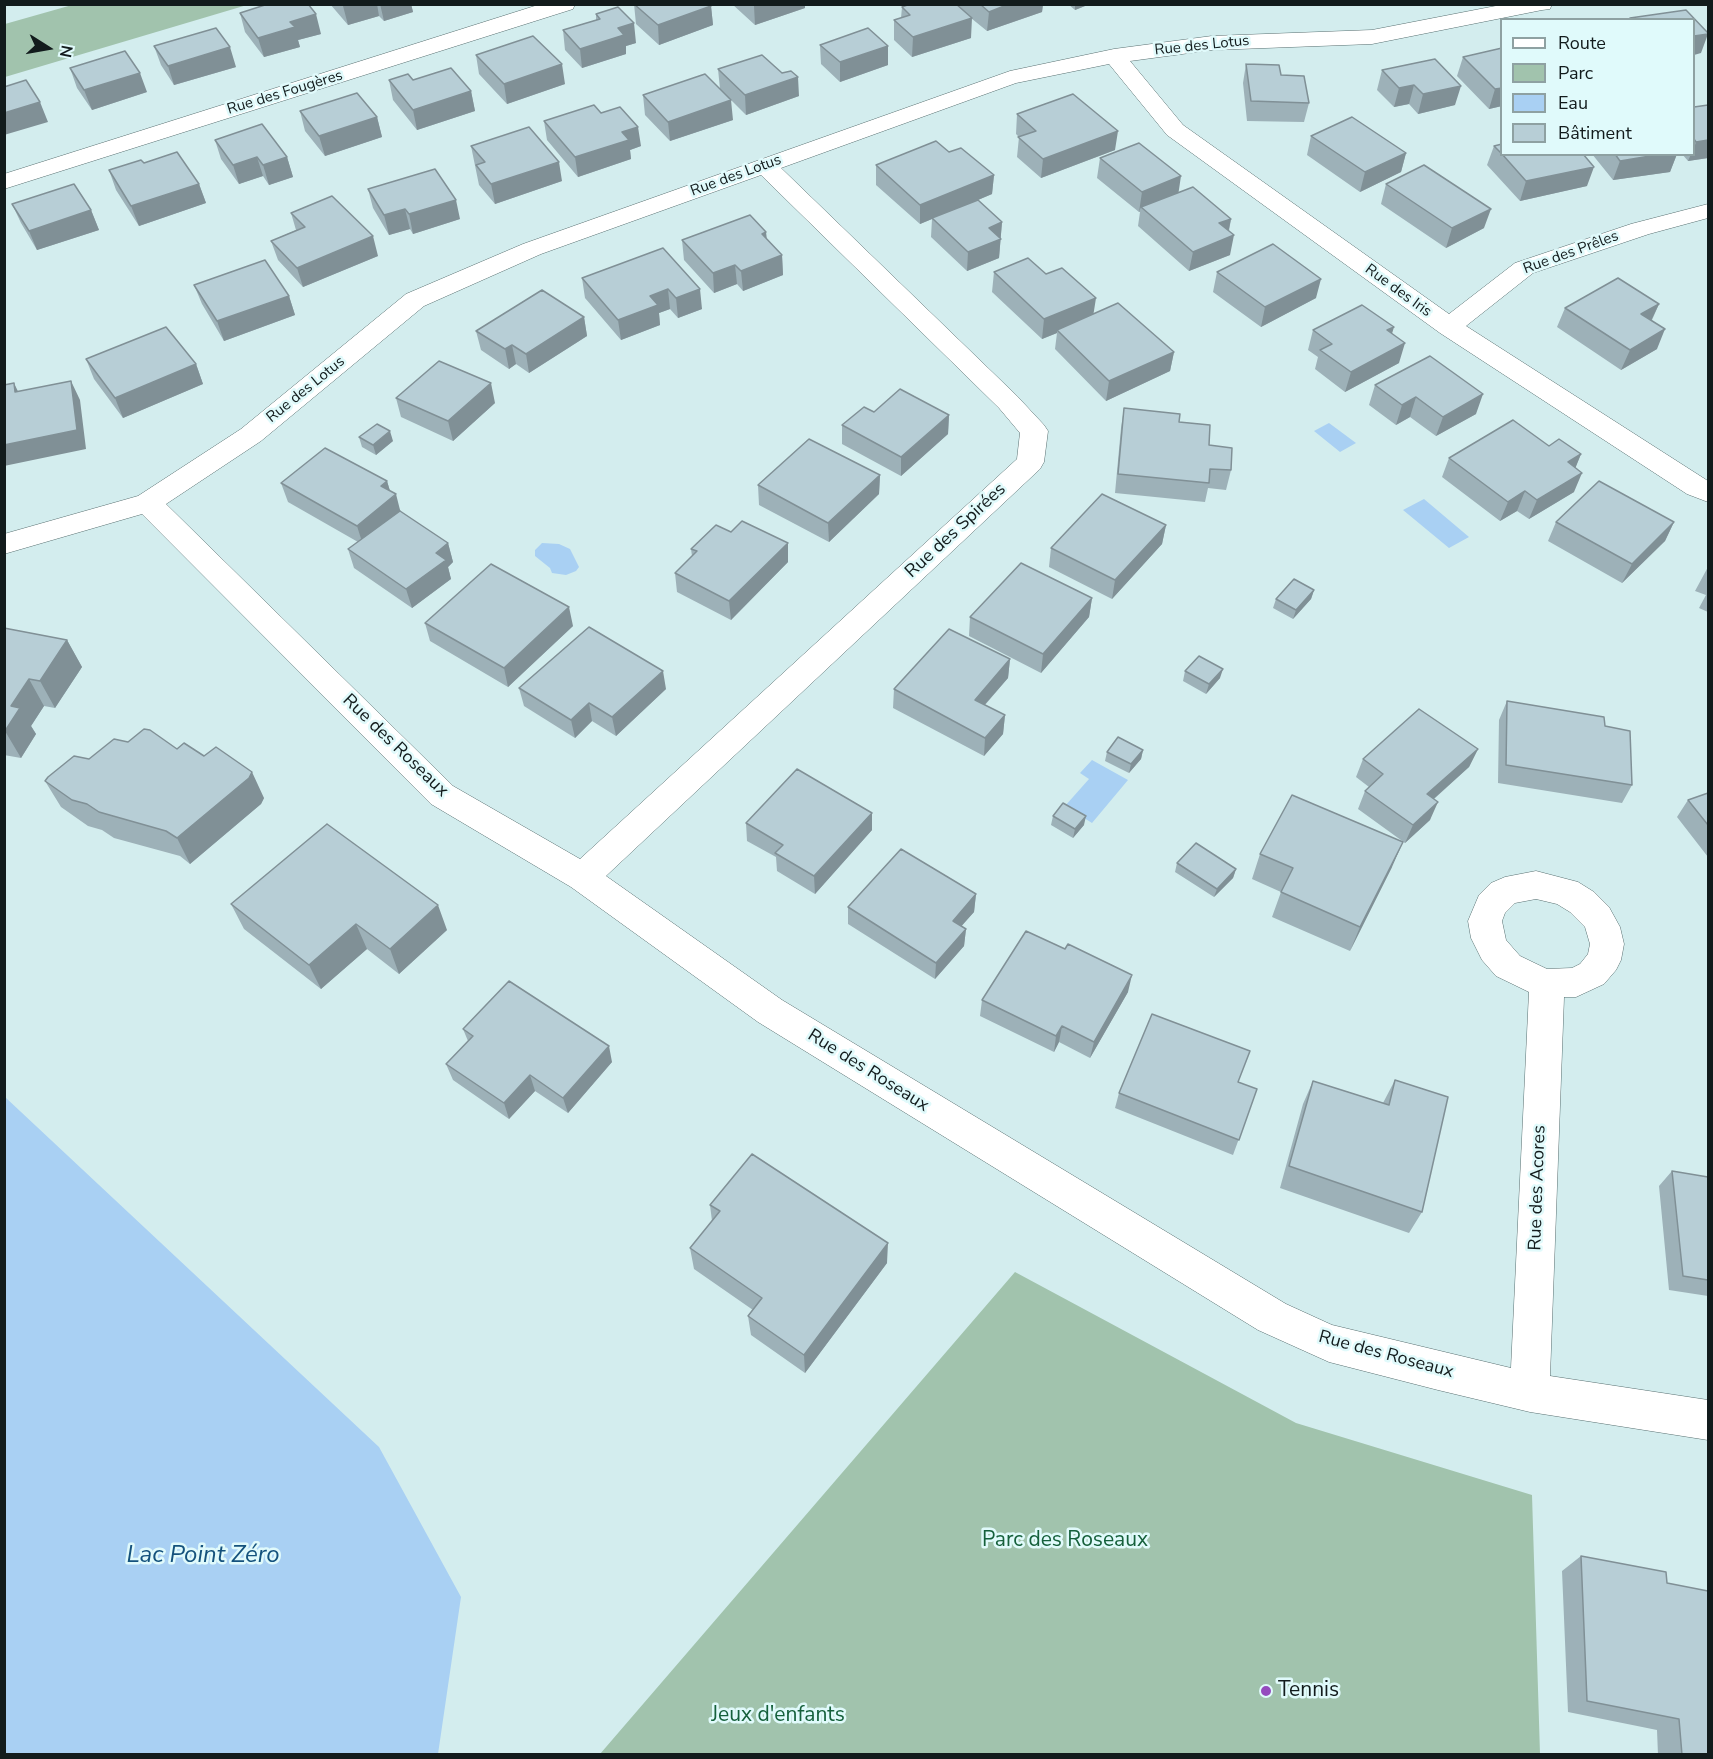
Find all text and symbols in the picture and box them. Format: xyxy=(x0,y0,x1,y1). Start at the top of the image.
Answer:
north arrow xyxy=(18,18,78,78)
legend xyxy=(1500,18,1695,156)
text: Route xyxy=(1558,31,1606,55)
street label: Rue des Lotus xyxy=(1154,32,1250,60)
text: N xyxy=(54,43,78,59)
text: Parc xyxy=(1558,61,1593,85)
street label: Rue des Fougères xyxy=(225,67,345,119)
text: Eau xyxy=(1558,91,1588,115)
text: Bâtiment xyxy=(1558,121,1632,145)
street label: Rue des Lotus xyxy=(688,151,784,201)
street label: Rue des Prêles xyxy=(1521,227,1621,279)
street label: Rue des Iris xyxy=(1361,261,1435,321)
street label: Rue des Lotus xyxy=(263,353,349,427)
street label: Rue des Spirées xyxy=(901,479,1011,583)
street label: Rue des Roseaux xyxy=(338,690,452,802)
street label: Rue des Roseaux xyxy=(803,1025,933,1117)
street label: Rue des Acores xyxy=(1525,1125,1551,1251)
street label: Rue des Roseaux xyxy=(1316,1327,1456,1383)
park label: Parc des Roseaux xyxy=(982,1528,1148,1554)
water label: Lac Point Zéro xyxy=(126,1542,280,1570)
place label: Tennis xyxy=(1278,1678,1339,1704)
marker: Tennis xyxy=(1259,1684,1273,1698)
park label: Jeux d'enfants xyxy=(711,1703,845,1729)

